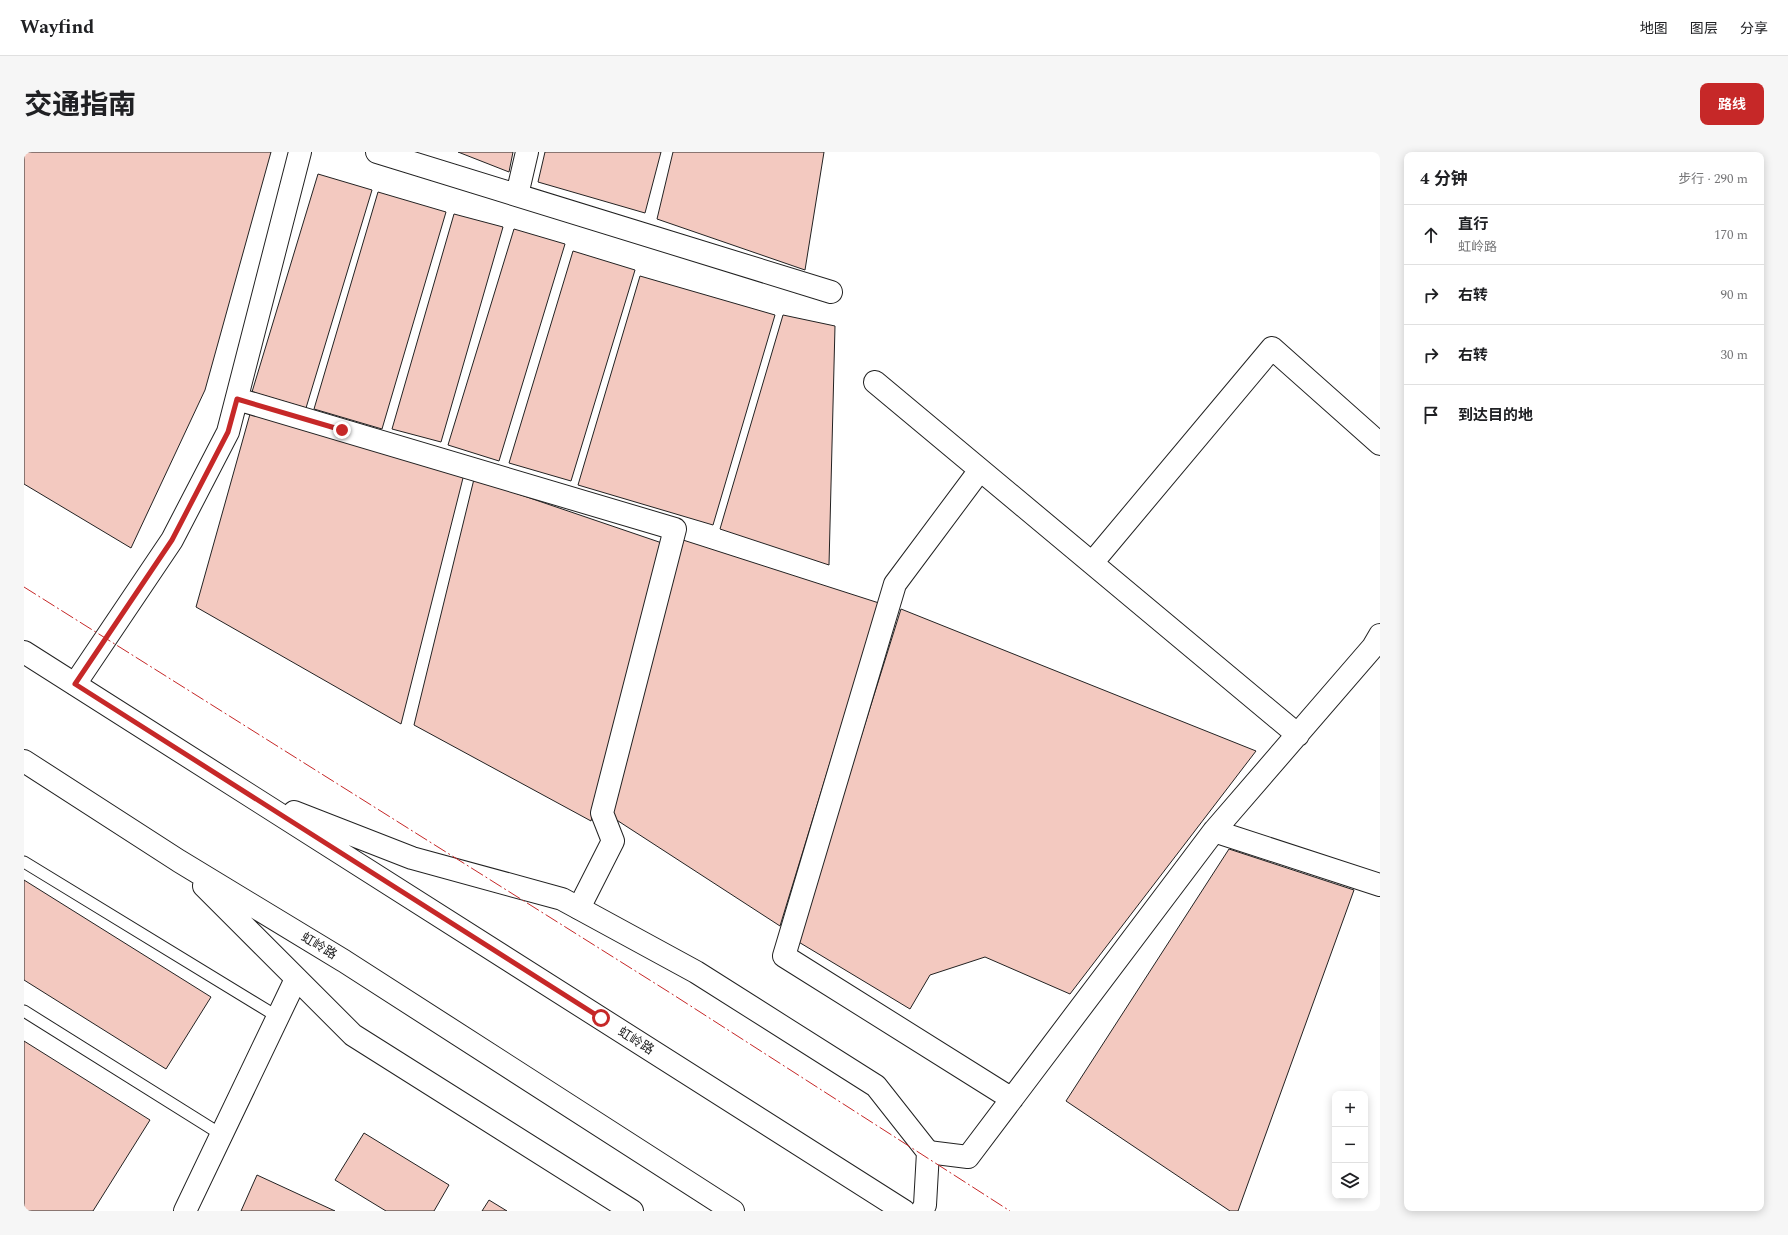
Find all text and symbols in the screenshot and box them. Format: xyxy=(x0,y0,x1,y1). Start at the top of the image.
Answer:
text: Wayfind xyxy=(20,13,94,42)
text: 地图 xyxy=(1640,18,1668,39)
text: 图层 xyxy=(1690,18,1718,39)
text: 分享 xyxy=(1740,18,1768,39)
button: 路线 xyxy=(1700,83,1764,125)
text: 交通指南 xyxy=(24,84,136,127)
text: 4 分钟 xyxy=(1420,166,1468,192)
text: 步行 · 290 m xyxy=(1678,169,1748,189)
text: 直行 xyxy=(1458,213,1488,236)
icon: ahead xyxy=(1420,224,1442,246)
text: 170 m xyxy=(1714,225,1748,245)
text: 虹岭路 xyxy=(1458,237,1497,257)
icon: right xyxy=(1420,284,1442,306)
text: 右转 xyxy=(1458,284,1488,307)
text: 90 m xyxy=(1721,285,1748,305)
icon: right xyxy=(1420,344,1442,366)
text: 右转 xyxy=(1458,344,1488,367)
text: 30 m xyxy=(1721,345,1748,365)
icon: arrive xyxy=(1420,404,1442,426)
text: 到达目的地 xyxy=(1458,404,1533,427)
route end xyxy=(333,421,351,439)
street label: 虹岭路 xyxy=(297,927,341,965)
route start xyxy=(592,1009,610,1027)
street label: 虹岭路 xyxy=(614,1022,658,1060)
map controls xyxy=(1332,1091,1368,1199)
button: + xyxy=(1332,1091,1368,1127)
button: − xyxy=(1332,1127,1368,1163)
button: layers xyxy=(1332,1163,1368,1199)

